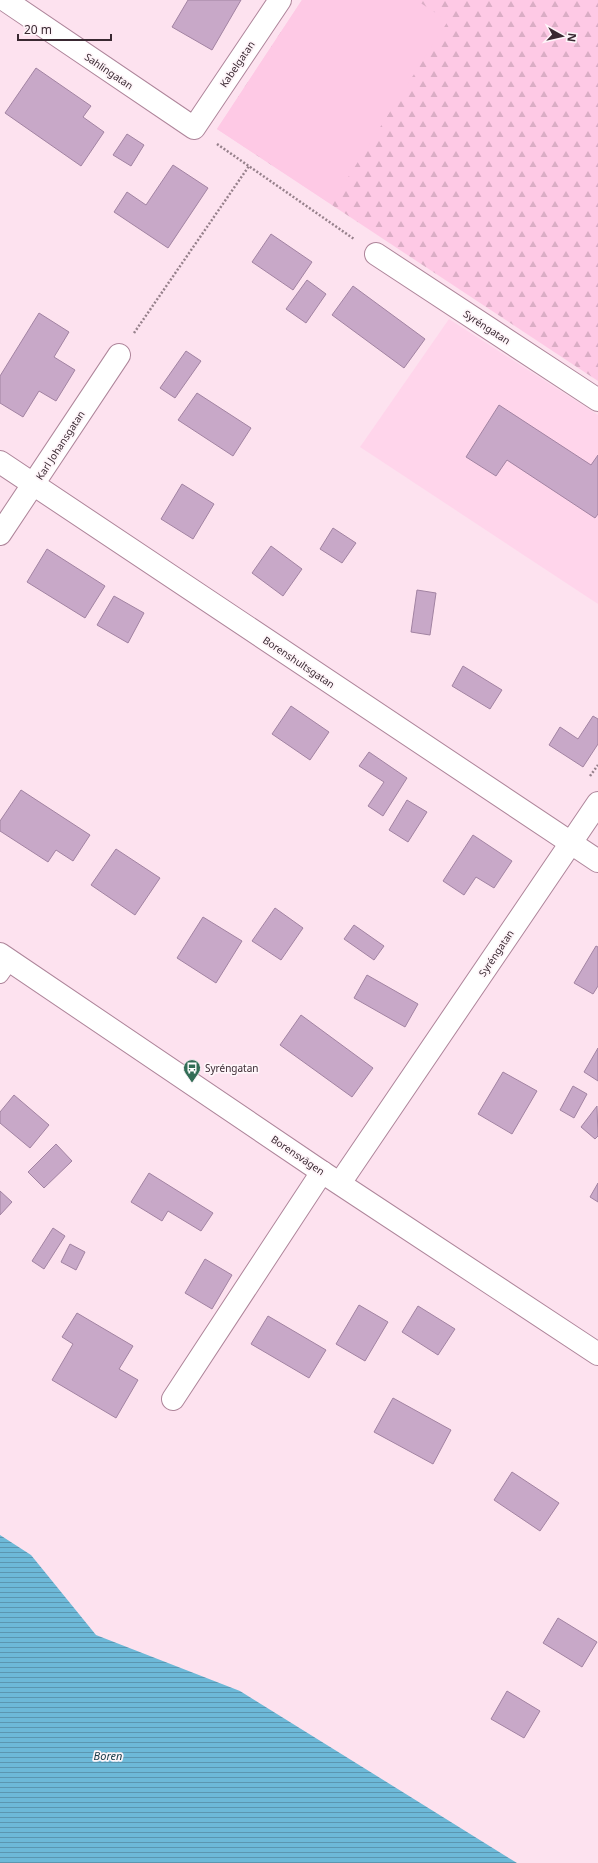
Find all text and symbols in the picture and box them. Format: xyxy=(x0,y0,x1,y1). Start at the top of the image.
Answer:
scale bar xyxy=(18,16,111,42)
north arrow xyxy=(542,16,582,56)
text: 20 m xyxy=(24,21,52,38)
text: N xyxy=(564,32,580,43)
street label: Kabelgatan xyxy=(216,38,258,90)
street label: Sahlingatan xyxy=(82,50,136,92)
street label: Syréngatan xyxy=(461,307,513,347)
street label: Karl Johansgatan xyxy=(32,408,88,482)
street label: Borenshultsgatan xyxy=(260,633,338,691)
street label: Syréngatan xyxy=(475,927,517,979)
bus stop icon: Syréngatan xyxy=(182,1058,202,1083)
place label: Syréngatan xyxy=(205,1061,259,1075)
street label: Borensvägen xyxy=(268,1132,328,1178)
water label: Boren xyxy=(94,1748,122,1763)

